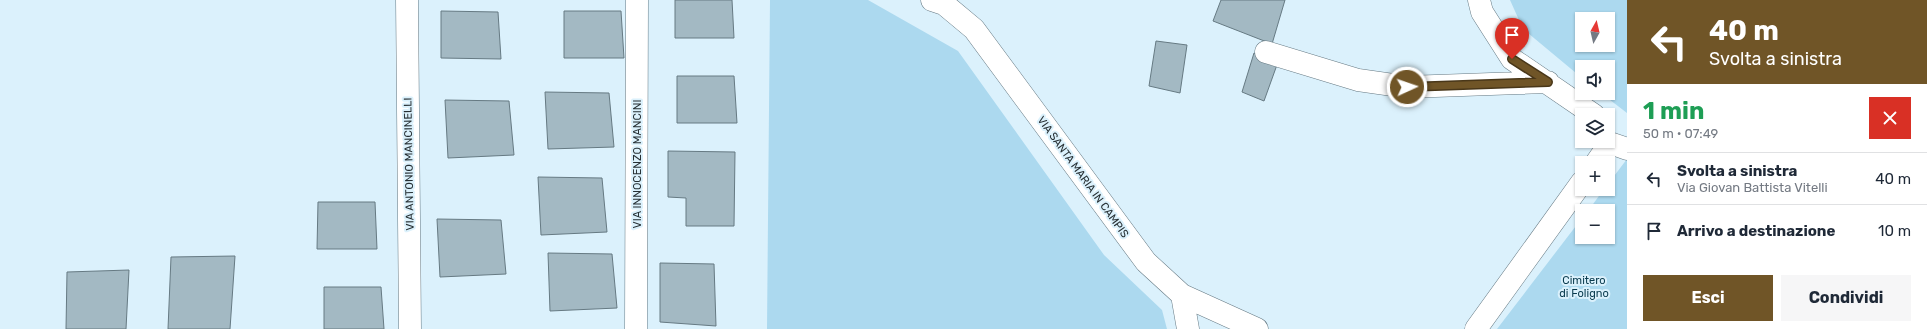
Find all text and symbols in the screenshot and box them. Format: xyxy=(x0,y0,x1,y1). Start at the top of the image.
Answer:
north arrow xyxy=(1575,12,1615,52)
map controls xyxy=(1575,12,1615,244)
text: 40 m xyxy=(1709,14,1779,47)
icon: left xyxy=(1643,16,1695,68)
pin xyxy=(1495,18,1529,59)
icon: arrive xyxy=(1501,24,1523,46)
text: Svolta a sinistra xyxy=(1709,48,1842,70)
button: sound xyxy=(1575,60,1615,100)
position arrow xyxy=(1386,66,1428,108)
street label: VIA ANTONIO MANCINELLI xyxy=(401,97,417,231)
text: 1 min xyxy=(1643,97,1704,125)
button: close xyxy=(1869,97,1911,139)
street label: VIA INNOCENZO MANCINI xyxy=(631,100,644,228)
button: layers xyxy=(1575,108,1615,148)
street label: VIA SANTA MARIA IN CAMPIS xyxy=(1035,114,1131,240)
text: 50 m · 07:49 xyxy=(1643,126,1718,141)
button: + xyxy=(1575,156,1615,196)
text: Svolta a sinistra xyxy=(1677,162,1797,180)
icon: left xyxy=(1643,168,1665,190)
text: 40 m xyxy=(1875,170,1911,188)
text: Via Giovan Battista Vitelli xyxy=(1677,180,1828,195)
button: − xyxy=(1575,204,1615,244)
icon: arrive xyxy=(1643,220,1665,242)
text: Arrivo a destinazione xyxy=(1677,222,1835,240)
text: 10 m xyxy=(1878,222,1911,240)
park label: Cimitero di Foligno xyxy=(1559,274,1609,300)
button: Esci xyxy=(1643,275,1773,321)
button: Condividi xyxy=(1781,275,1911,321)

